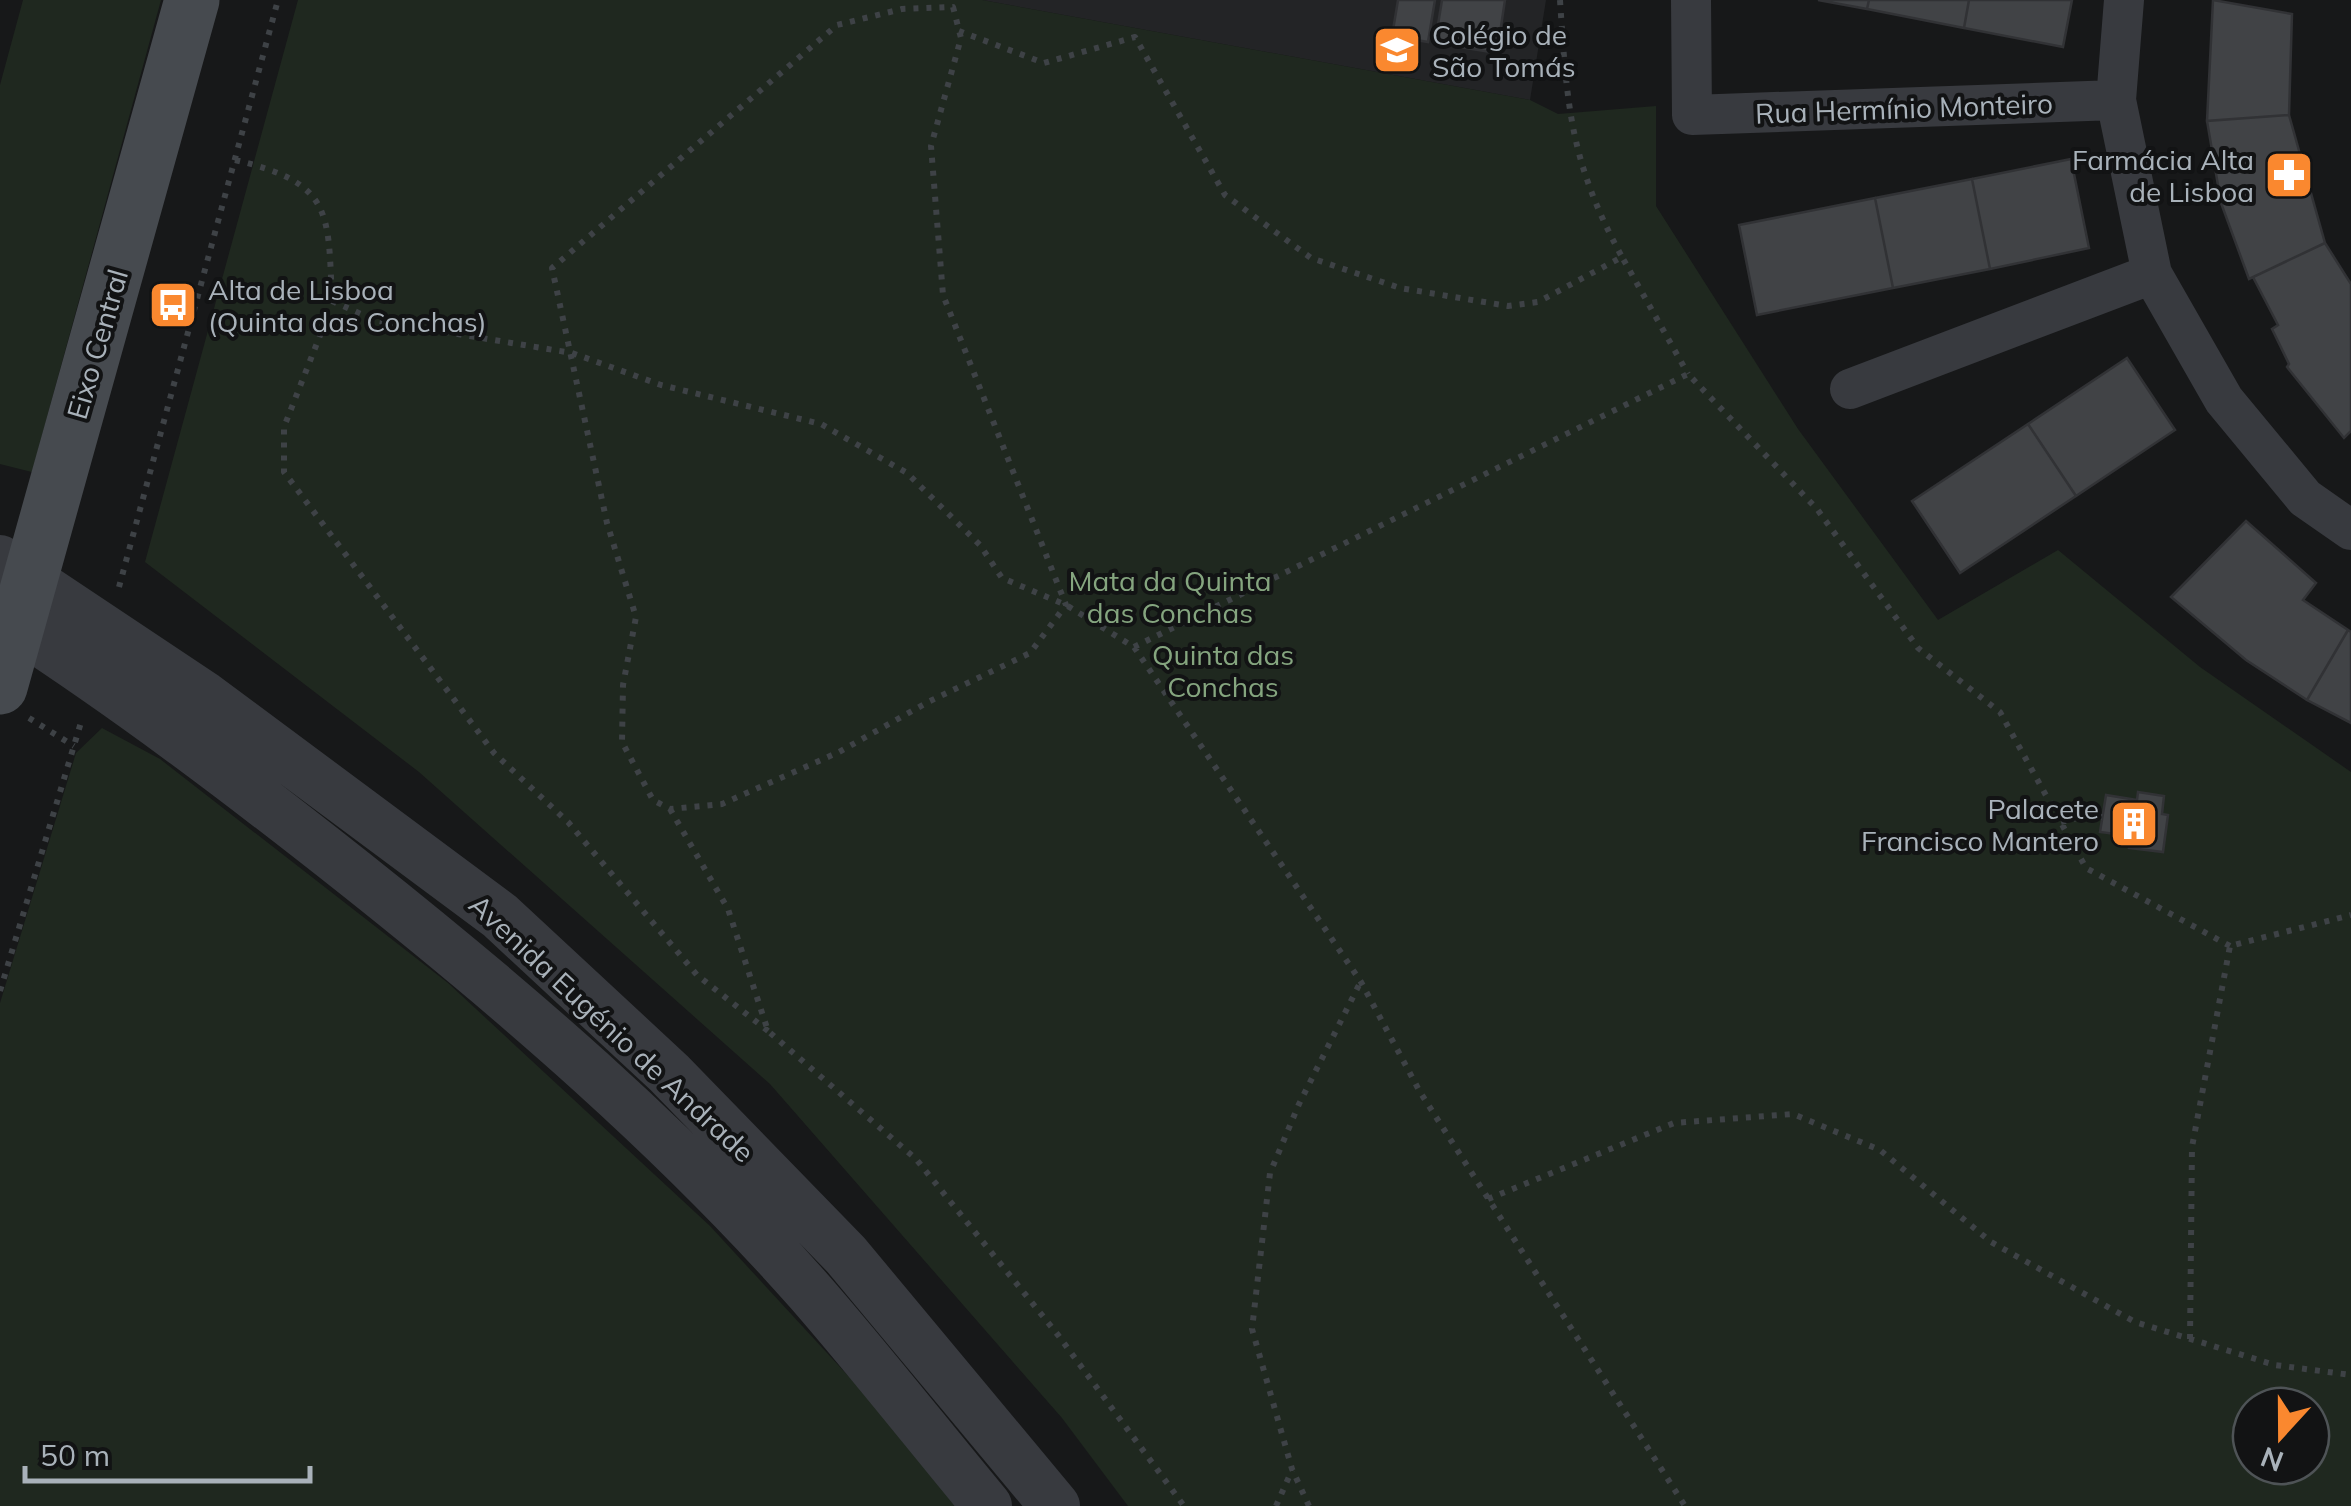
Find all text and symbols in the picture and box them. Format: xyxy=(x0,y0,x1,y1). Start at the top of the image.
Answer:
place label: Colégio de São Tomás xyxy=(1432,17,1576,84)
school or university icon: Colégio de São Tomás xyxy=(1371,24,1423,76)
street label: Rua Hermínio Monteiro xyxy=(1754,85,2054,131)
place label: Farmácia Alta de Lisboa xyxy=(2072,142,2254,209)
pharmacy icon: Farmácia Alta de Lisboa xyxy=(2263,149,2315,201)
street label: Eixo Central xyxy=(59,265,135,423)
place label: Alta de Lisboa (Quinta das Conchas) xyxy=(208,272,487,339)
bus stop icon: Alta de Lisboa (Quinta das Conchas) xyxy=(147,279,199,331)
park label: Mata da Quinta das Conchas xyxy=(1068,563,1272,630)
park label: Quinta das Conchas xyxy=(1152,637,1294,704)
place label: Palacete Francisco Mantero xyxy=(1861,791,2099,858)
building icon: Palacete Francisco Mantero xyxy=(2108,798,2160,850)
street label: Avenida Eugénio de Andrade xyxy=(462,887,762,1169)
north arrow xyxy=(2231,1386,2331,1486)
scale bar xyxy=(25,1421,310,1483)
text: 50 m xyxy=(40,1436,110,1474)
text: N xyxy=(2256,1440,2288,1480)

